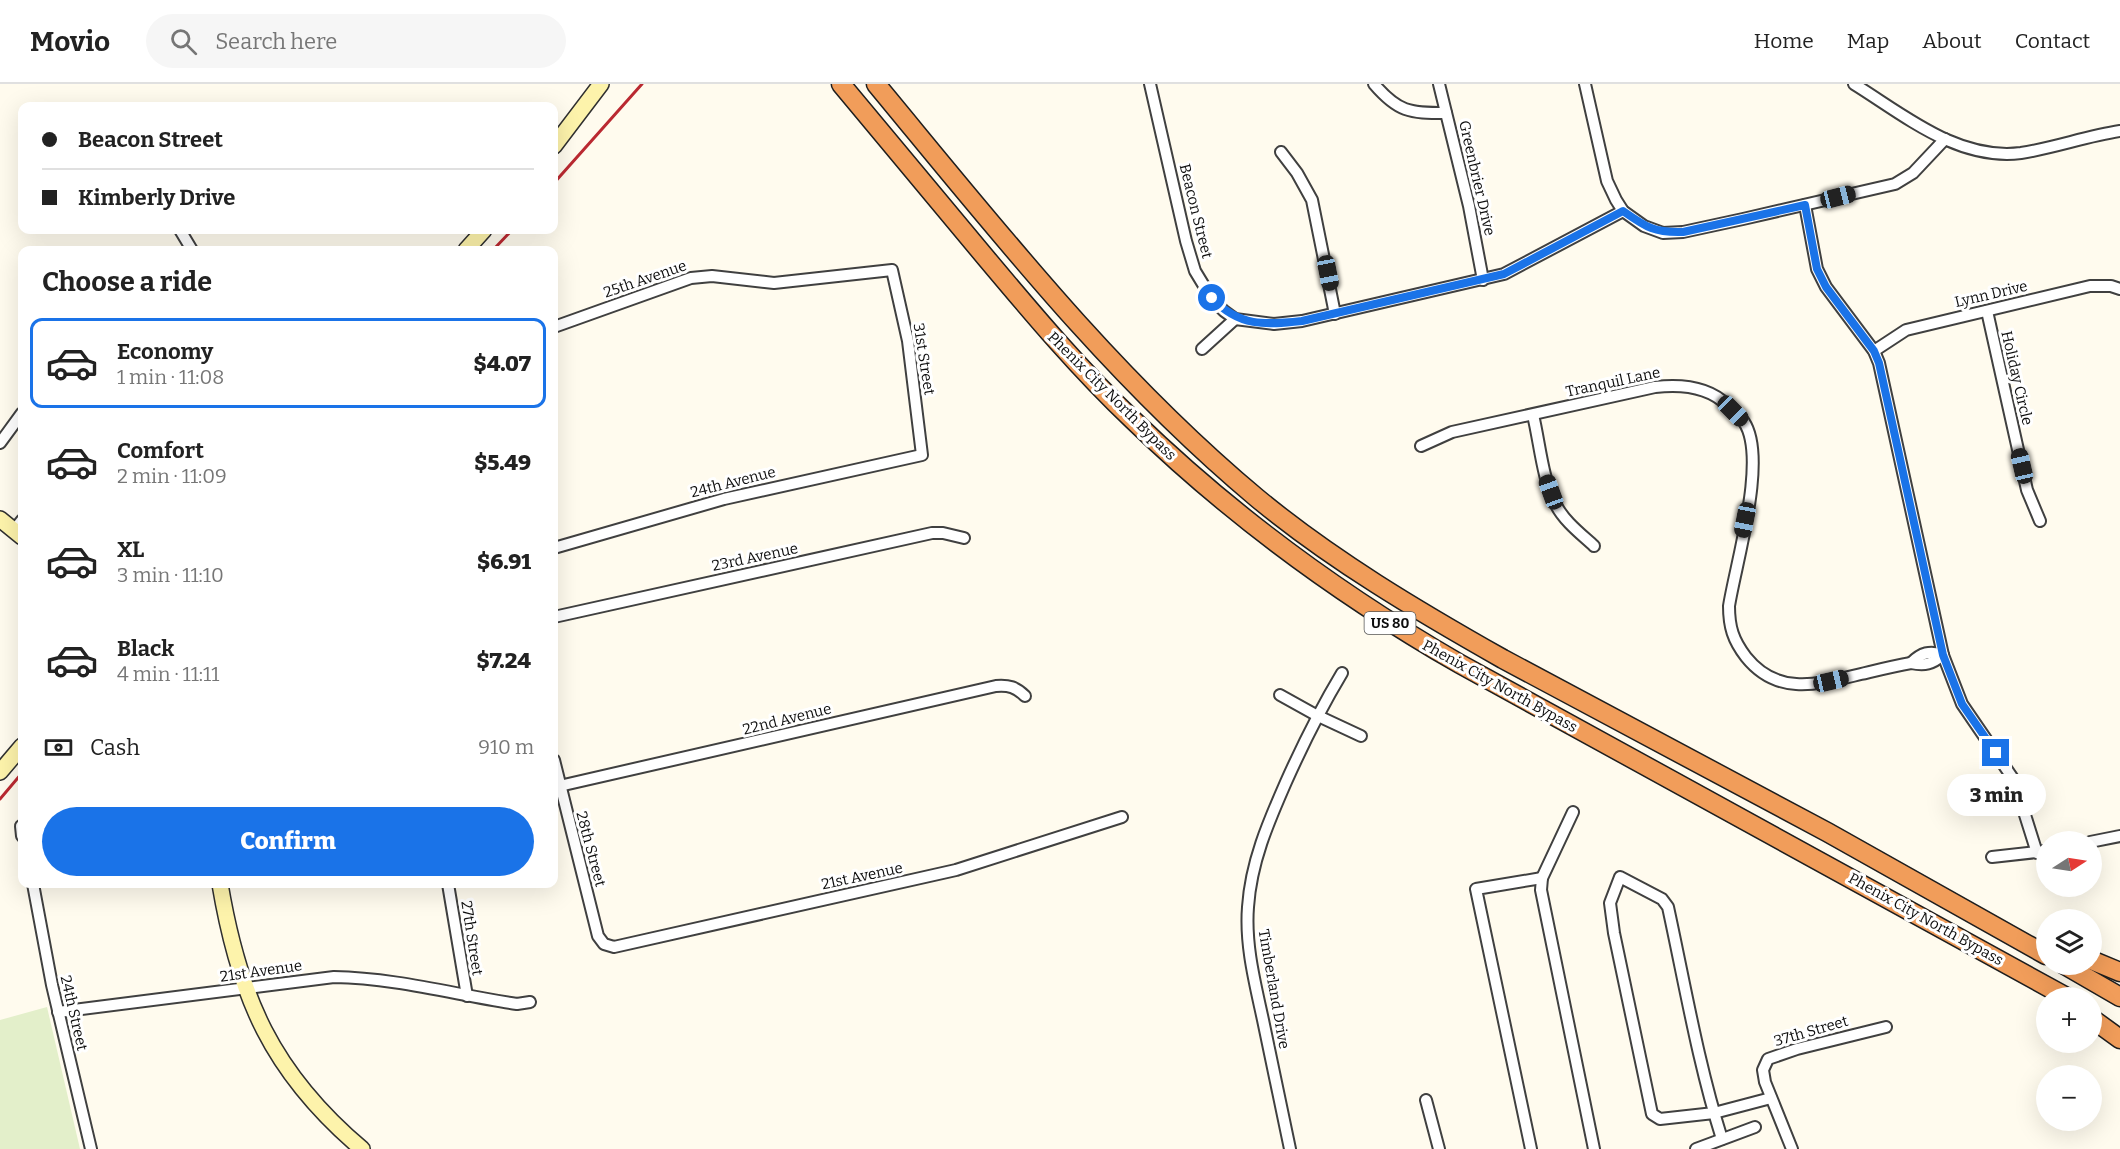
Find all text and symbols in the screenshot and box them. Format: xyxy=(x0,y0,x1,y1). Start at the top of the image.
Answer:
search box xyxy=(146,14,566,68)
text: Movio xyxy=(30,25,110,58)
icon: search xyxy=(167,25,200,58)
text: Search here xyxy=(215,28,337,55)
text: Home xyxy=(1754,28,1814,54)
text: Map xyxy=(1847,28,1889,54)
text: About xyxy=(1922,28,1982,54)
text: Contact xyxy=(2015,28,2090,54)
street label: Greenbrier Drive xyxy=(1455,119,1499,237)
text: Beacon Street xyxy=(78,126,223,153)
street label: Beacon Street xyxy=(1176,162,1217,261)
text: Kimberly Drive xyxy=(78,184,235,211)
car xyxy=(1818,184,1858,210)
car xyxy=(1316,254,1340,292)
street label: 25th Avenue xyxy=(601,256,689,302)
text: Choose a ride xyxy=(42,266,212,298)
street label: Lynn Drive xyxy=(1953,277,2029,311)
route start xyxy=(1198,284,1225,311)
street label: 31st Street xyxy=(909,322,939,397)
street label: Phenix City North Bypass xyxy=(1044,328,1180,464)
street label: Holiday Circle xyxy=(1997,329,2037,427)
icon: car xyxy=(45,336,99,390)
text: Economy xyxy=(117,338,213,365)
text: $4.07 xyxy=(474,350,531,377)
street label: Tranquil Lane xyxy=(1564,363,1662,401)
text: 1 min · 11:08 xyxy=(117,365,224,389)
car xyxy=(1714,392,1752,430)
icon: car xyxy=(45,435,99,489)
text: Comfort xyxy=(117,437,204,464)
car xyxy=(2009,446,2035,486)
text: $5.49 xyxy=(474,449,531,476)
street label: 24th Avenue xyxy=(688,463,778,501)
text: 2 min · 11:09 xyxy=(117,464,227,488)
car xyxy=(1536,472,1566,512)
car xyxy=(1733,501,1757,539)
icon: car xyxy=(45,534,99,588)
text: XL xyxy=(117,536,144,563)
street label: 23rd Avenue xyxy=(710,539,800,575)
text: $6.91 xyxy=(477,548,531,575)
text: 3 min · 11:10 xyxy=(117,563,224,587)
road number: US 80 xyxy=(1364,612,1416,634)
icon: car xyxy=(45,633,99,687)
text: Black xyxy=(117,635,174,662)
street label: Phenix City North Bypass xyxy=(1419,636,1581,736)
text: $7.24 xyxy=(477,647,531,674)
text: 4 min · 11:11 xyxy=(117,662,219,686)
car xyxy=(1811,668,1851,694)
street label: 22nd Avenue xyxy=(741,699,833,739)
icon: cash xyxy=(42,731,75,764)
text: Cash xyxy=(90,734,140,761)
text: 910 m xyxy=(478,735,534,759)
route end xyxy=(1982,739,2009,766)
callout: 3 min xyxy=(1946,774,2046,816)
text: 3 min xyxy=(1970,783,2023,807)
button: Confirm xyxy=(42,807,534,876)
street label: 28th Street xyxy=(572,809,610,889)
north arrow xyxy=(2036,831,2102,897)
map controls xyxy=(2036,831,2102,1131)
street label: 21st Avenue xyxy=(820,859,904,893)
street label: Phenix City North Bypass xyxy=(1845,869,2007,969)
street label: 27th Street xyxy=(457,899,487,977)
button: layers xyxy=(2036,909,2102,975)
street label: Timberland Drive xyxy=(1255,928,1293,1050)
street label: 21st Avenue xyxy=(219,956,303,986)
street label: 24th Street xyxy=(57,974,92,1053)
button: + xyxy=(2036,987,2102,1053)
street label: 37th Street xyxy=(1772,1012,1851,1050)
button: − xyxy=(2036,1065,2102,1131)

